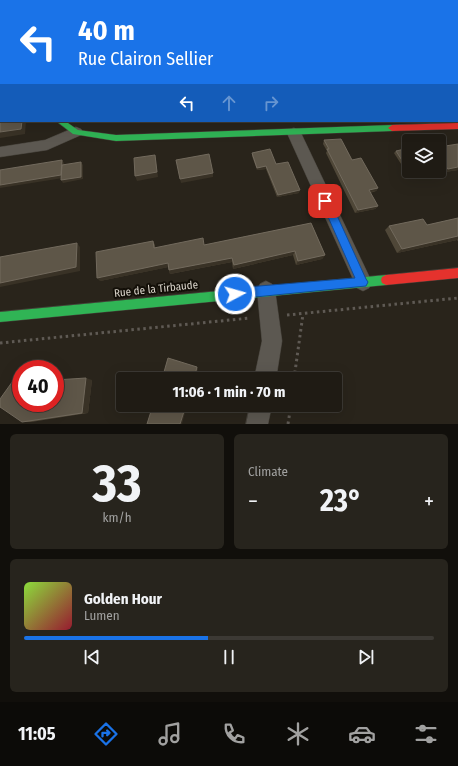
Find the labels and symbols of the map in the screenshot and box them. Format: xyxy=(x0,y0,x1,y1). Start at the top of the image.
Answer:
pin xyxy=(308,184,342,218)
position arrow xyxy=(214,273,256,315)
street label: Rue de la Tirbaude xyxy=(113,278,199,300)
speed limit sign: 40 xyxy=(12,360,64,412)

